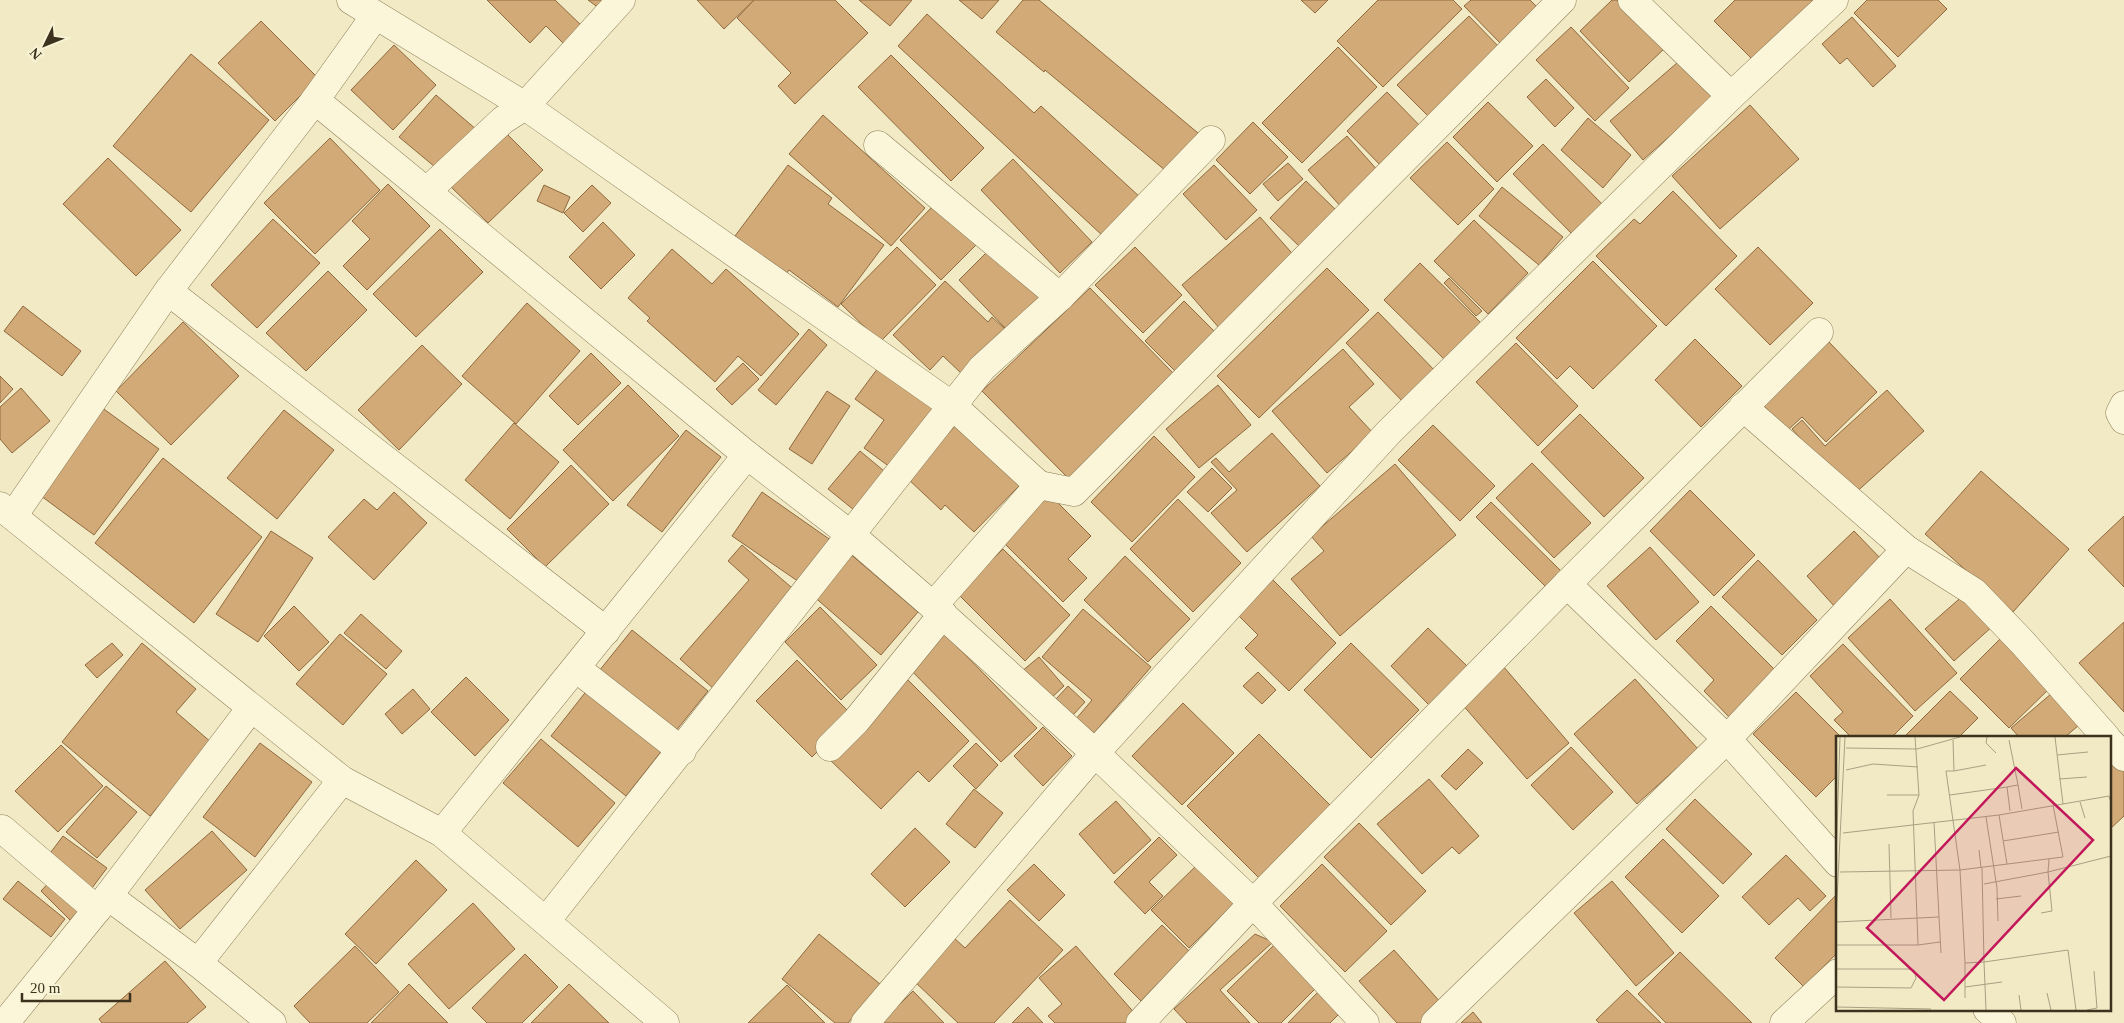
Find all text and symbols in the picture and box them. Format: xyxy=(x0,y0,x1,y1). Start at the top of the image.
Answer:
north arrow xyxy=(20,20,70,70)
text: N xyxy=(27,45,45,62)
inset map xyxy=(1836,736,2112,1010)
scale bar xyxy=(22,970,130,1002)
text: 20 m xyxy=(30,980,61,996)

